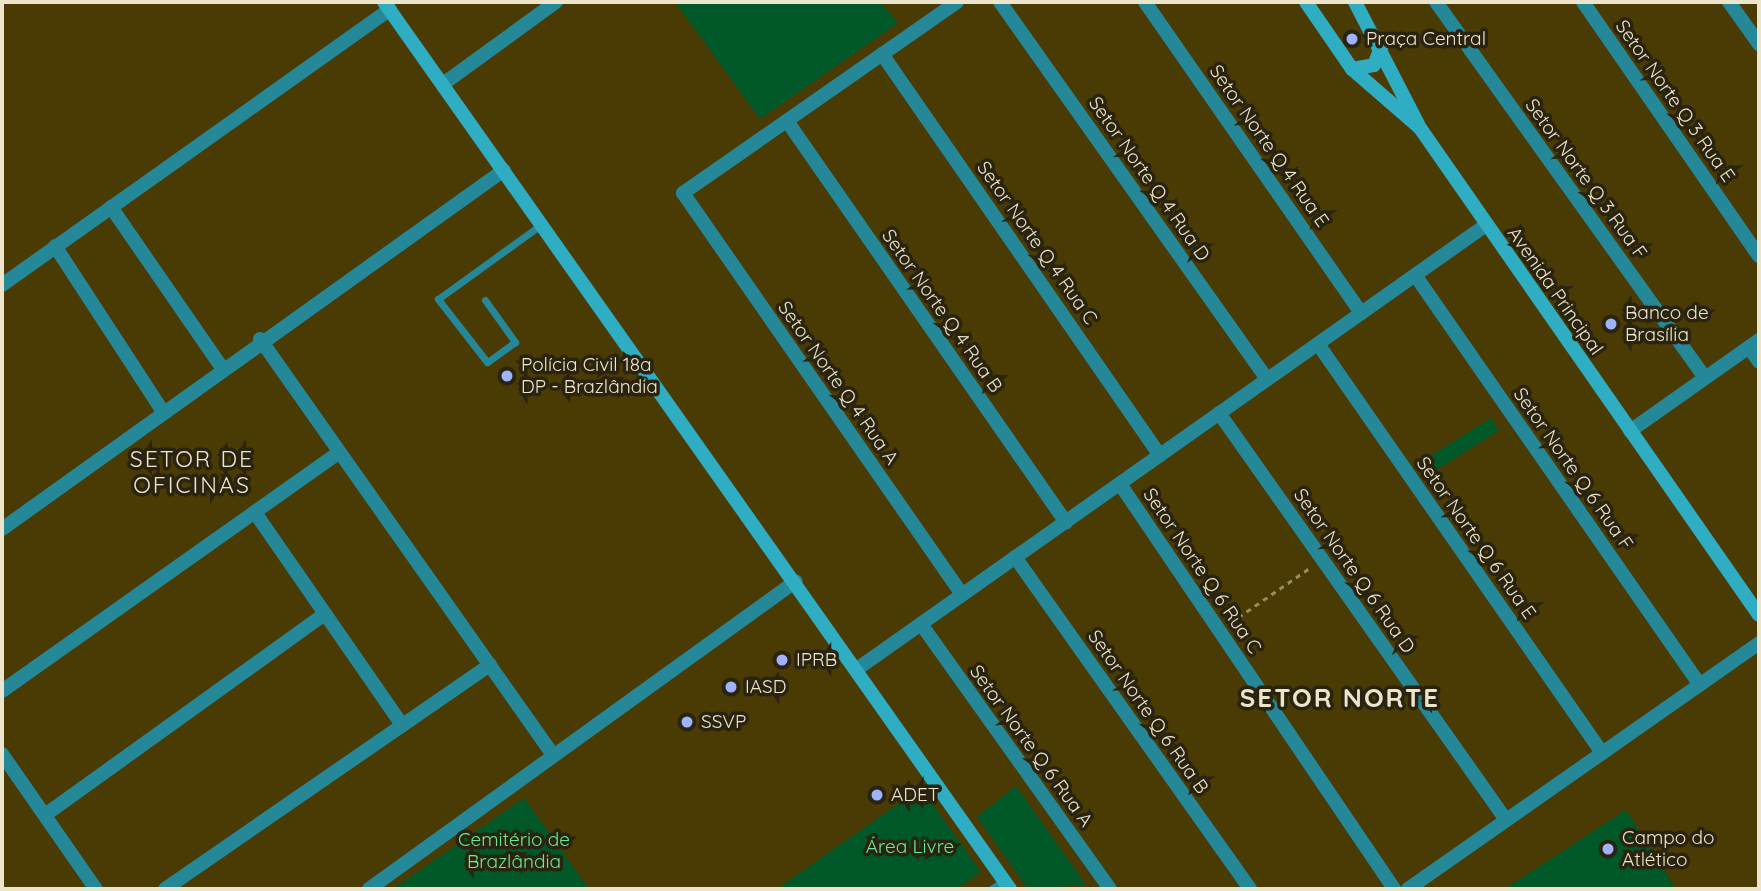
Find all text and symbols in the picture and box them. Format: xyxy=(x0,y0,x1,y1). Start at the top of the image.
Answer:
street label: Setor Norte Q 3 Rua E xyxy=(1610,16,1740,186)
place label: Praça Central xyxy=(1366,28,1486,50)
marker: Praça Central xyxy=(1344,31,1360,47)
street label: Setor Norte Q 4 Rua E xyxy=(1204,61,1334,231)
street label: Setor Norte Q 4 Rua D xyxy=(1084,92,1214,266)
street label: Setor Norte Q 3 Rua F xyxy=(1520,94,1652,264)
street label: Setor Norte Q 4 Rua C xyxy=(972,157,1102,329)
street label: Avenida Principal xyxy=(1502,223,1608,359)
street label: Setor Norte Q 4 Rua B xyxy=(877,225,1007,397)
street label: Setor Norte Q 4 Rua A xyxy=(773,297,903,469)
place label: Banco de Brasília xyxy=(1625,302,1709,346)
marker: Banco de Brasília xyxy=(1603,316,1619,332)
place label: Polícia Civil 18a DP - Brazlândia xyxy=(521,354,658,398)
marker: Polícia Civil 18a DP - Brazlândia xyxy=(499,368,515,384)
street label: Setor Norte Q 6 Rua F xyxy=(1508,384,1638,554)
district label: SETOR DE OFICINAS xyxy=(131,445,253,499)
street label: Setor Norte Q 6 Rua E xyxy=(1411,452,1541,624)
street label: Setor Norte Q 6 Rua C xyxy=(1138,484,1266,658)
street label: Setor Norte Q 6 Rua D xyxy=(1289,484,1419,658)
street label: Setor Norte Q 6 Rua B xyxy=(1083,626,1213,798)
place label: IPRB xyxy=(796,649,837,671)
marker: IPRB xyxy=(774,652,790,668)
street label: Setor Norte Q 6 Rua A xyxy=(965,661,1097,831)
place label: IASD xyxy=(745,676,786,698)
marker: IASD xyxy=(723,679,739,695)
district label: SETOR NORTE xyxy=(1241,682,1439,714)
place label: SSVP xyxy=(701,711,746,733)
marker: SSVP xyxy=(679,714,695,730)
place label: ADET xyxy=(891,784,939,806)
marker: ADET xyxy=(869,787,885,803)
place label: Campo do Atlético xyxy=(1622,827,1714,871)
park label: Cemitério de Brazlândia xyxy=(458,829,570,873)
park label: Área Livre xyxy=(866,836,954,858)
marker: Campo do Atlético xyxy=(1600,841,1616,857)

